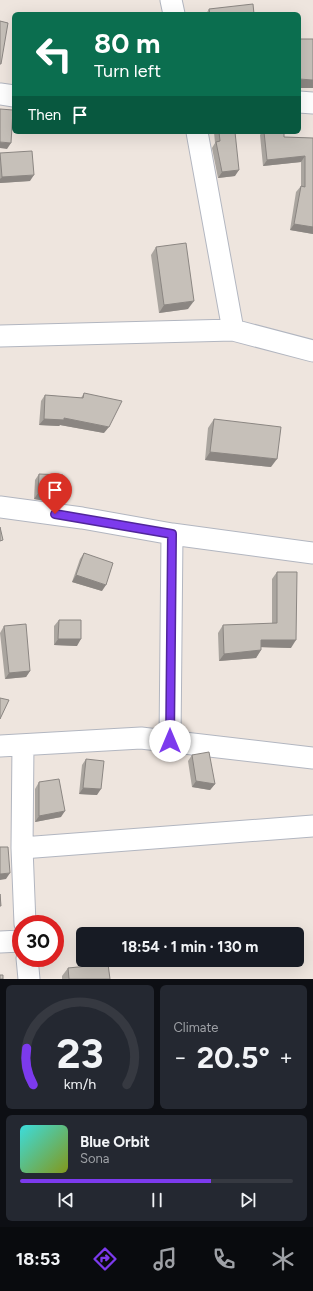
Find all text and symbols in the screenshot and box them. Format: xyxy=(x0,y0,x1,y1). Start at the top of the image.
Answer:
text: 80 m xyxy=(94,26,160,60)
icon: left xyxy=(28,28,80,80)
text: Turn left xyxy=(94,60,161,82)
icon: arrive xyxy=(69,104,91,126)
text: Then xyxy=(28,106,61,124)
pin xyxy=(38,473,72,514)
icon: arrive xyxy=(44,479,66,501)
position arrow xyxy=(149,720,191,762)
speed limit sign: 30 xyxy=(12,915,64,967)
text: 18:54 · 1 min · 130 m xyxy=(122,938,258,956)
text: Climate xyxy=(174,1020,218,1035)
text: 23 xyxy=(56,1028,103,1078)
text: 20.5° xyxy=(197,1039,270,1076)
text: − xyxy=(174,1044,187,1071)
text: + xyxy=(279,1044,293,1071)
text: km/h xyxy=(63,1075,96,1093)
text: Blue Orbit xyxy=(80,1133,150,1151)
text: Sona xyxy=(80,1151,109,1166)
icon: previous xyxy=(55,1189,77,1211)
icon: pause xyxy=(146,1189,168,1211)
icon: next xyxy=(237,1189,259,1211)
icon: directions xyxy=(91,1245,119,1273)
icon: music xyxy=(151,1245,179,1273)
icon: phone xyxy=(210,1245,238,1273)
icon: climate xyxy=(269,1245,297,1273)
text: 18:53 xyxy=(16,1248,60,1270)

